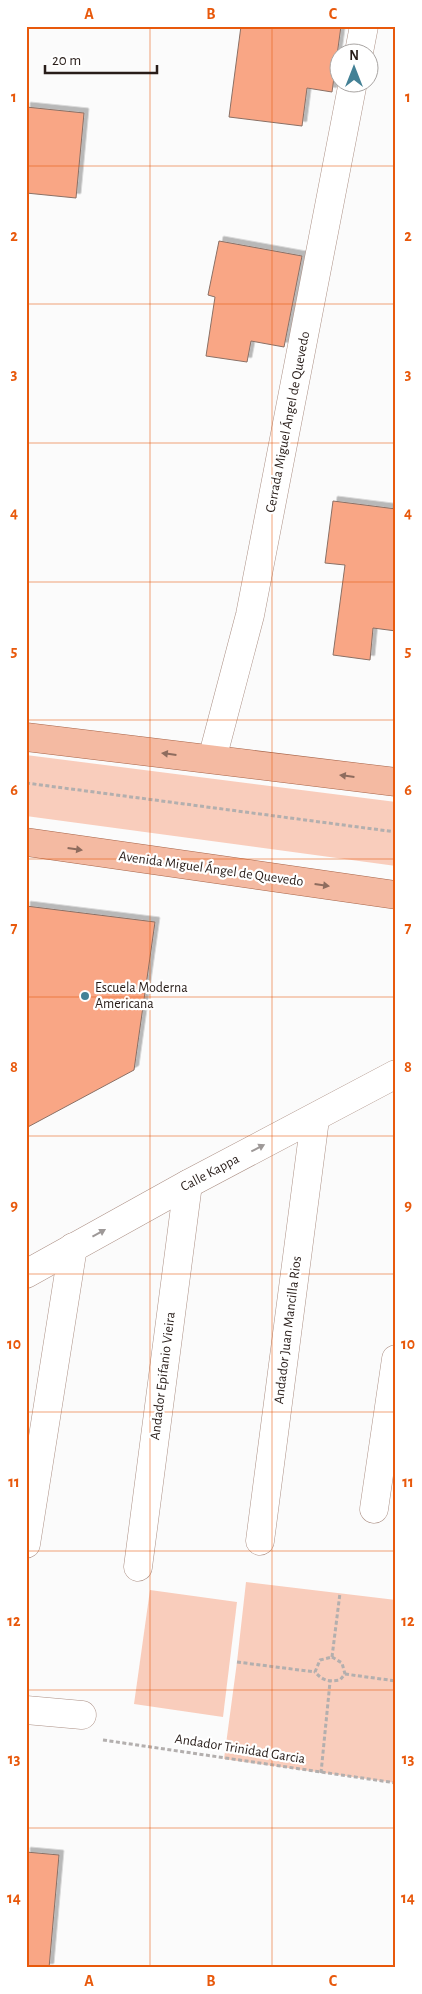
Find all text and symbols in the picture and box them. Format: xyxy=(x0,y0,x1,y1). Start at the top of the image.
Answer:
text: A xyxy=(84,6,94,22)
text: B xyxy=(206,6,216,22)
text: C xyxy=(329,6,338,22)
scale bar xyxy=(45,42,158,74)
north arrow xyxy=(330,42,380,92)
text: N xyxy=(349,49,359,63)
text: 20 m xyxy=(52,53,81,68)
text: 1 xyxy=(11,89,17,105)
text: 1 xyxy=(405,89,411,105)
text: 2 xyxy=(10,228,18,244)
text: 2 xyxy=(404,228,412,244)
street label: Cerrada Miguel Ángel de Quevedo xyxy=(261,329,312,514)
text: 3 xyxy=(11,366,18,382)
text: 3 xyxy=(405,366,412,382)
text: 4 xyxy=(10,505,18,521)
text: 4 xyxy=(404,505,412,521)
text: 5 xyxy=(11,643,18,659)
text: 5 xyxy=(405,643,412,659)
one-way arrow xyxy=(160,750,176,758)
one-way arrow xyxy=(339,772,355,780)
text: 6 xyxy=(10,782,18,798)
text: 6 xyxy=(404,782,412,798)
one-way arrow xyxy=(67,845,83,853)
street label: Avenida Miguel Ángel de Quevedo xyxy=(118,846,305,889)
one-way arrow xyxy=(314,881,330,889)
text: 7 xyxy=(11,920,18,936)
text: 7 xyxy=(405,920,412,936)
place label: Escuela Moderna Americana xyxy=(95,981,188,1011)
marker: Escuela Moderna Americana xyxy=(79,990,91,1002)
text: 8 xyxy=(10,1059,18,1075)
text: 8 xyxy=(404,1059,412,1075)
one-way arrow xyxy=(251,1144,265,1152)
street label: Calle Kappa xyxy=(178,1152,242,1194)
text: 9 xyxy=(10,1197,18,1213)
text: 9 xyxy=(404,1197,412,1213)
one-way arrow xyxy=(92,1229,106,1237)
street label: Andador Juan Mancilla Rios xyxy=(272,1255,304,1405)
street label: Andador Epifanio Vieira xyxy=(148,1311,178,1441)
text: 10 xyxy=(7,1336,21,1352)
text: 10 xyxy=(401,1336,415,1352)
text: 11 xyxy=(8,1474,20,1490)
text: 11 xyxy=(402,1474,414,1490)
text: 12 xyxy=(7,1613,21,1629)
text: 12 xyxy=(401,1613,415,1629)
street label: Andador Trinidad Garcia xyxy=(174,1732,307,1766)
text: 13 xyxy=(8,1751,20,1767)
text: 13 xyxy=(402,1751,414,1767)
text: 14 xyxy=(7,1890,21,1906)
text: 14 xyxy=(401,1890,415,1906)
text: A xyxy=(84,1973,94,1989)
text: B xyxy=(206,1973,216,1989)
text: C xyxy=(329,1973,338,1989)

